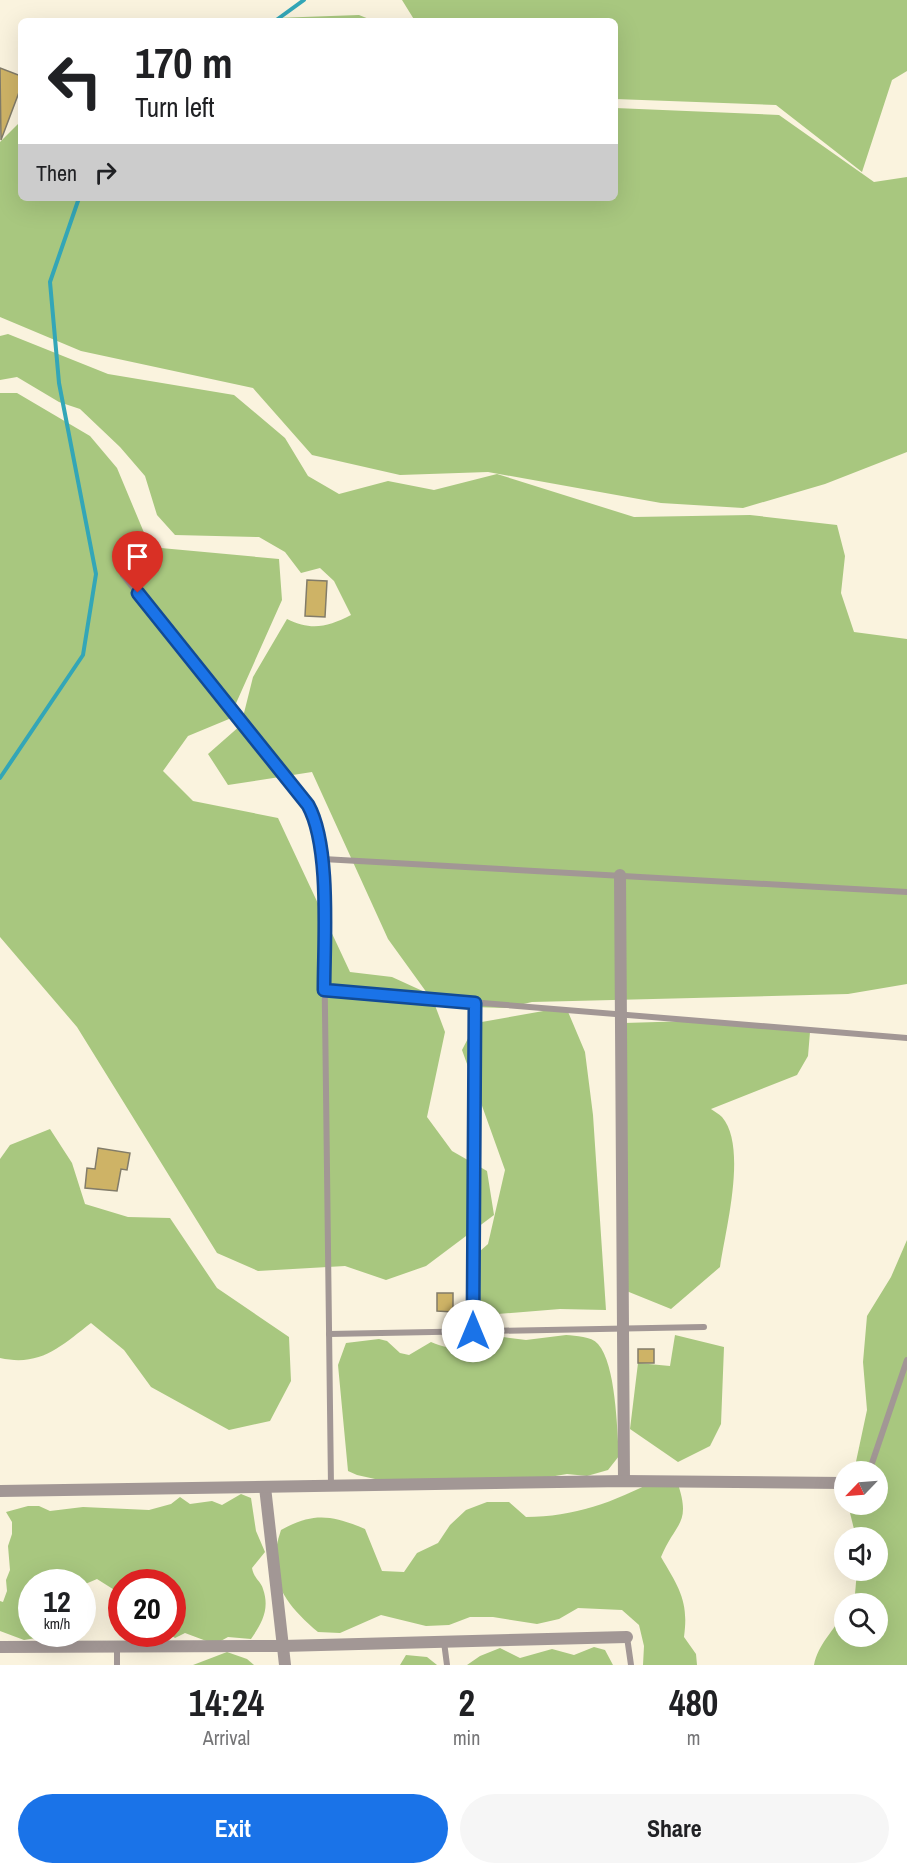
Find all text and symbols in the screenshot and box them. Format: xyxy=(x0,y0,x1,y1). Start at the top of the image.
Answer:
text: 170 m xyxy=(135,35,233,91)
icon: left xyxy=(36,42,114,120)
text: Turn left xyxy=(135,89,214,125)
icon: right xyxy=(89,156,122,189)
text: Then xyxy=(36,158,77,188)
pin xyxy=(112,531,163,593)
icon: arrive xyxy=(121,540,154,573)
position arrow xyxy=(441,1299,505,1363)
north arrow xyxy=(834,1461,888,1515)
map controls xyxy=(834,1461,888,1647)
button: sound xyxy=(834,1527,888,1581)
speed limit sign: 20 xyxy=(108,1569,186,1647)
text: 12 xyxy=(43,1581,71,1621)
button: search xyxy=(834,1593,888,1647)
text: km/h xyxy=(44,1613,70,1634)
text: 14:24 xyxy=(189,1679,264,1727)
text: 2 xyxy=(458,1679,475,1727)
text: 480 xyxy=(669,1679,718,1727)
text: Arrival xyxy=(203,1724,250,1751)
text: min xyxy=(453,1724,480,1751)
text: m xyxy=(687,1724,700,1751)
button: Exit xyxy=(18,1794,448,1863)
button: Share xyxy=(460,1794,889,1863)

